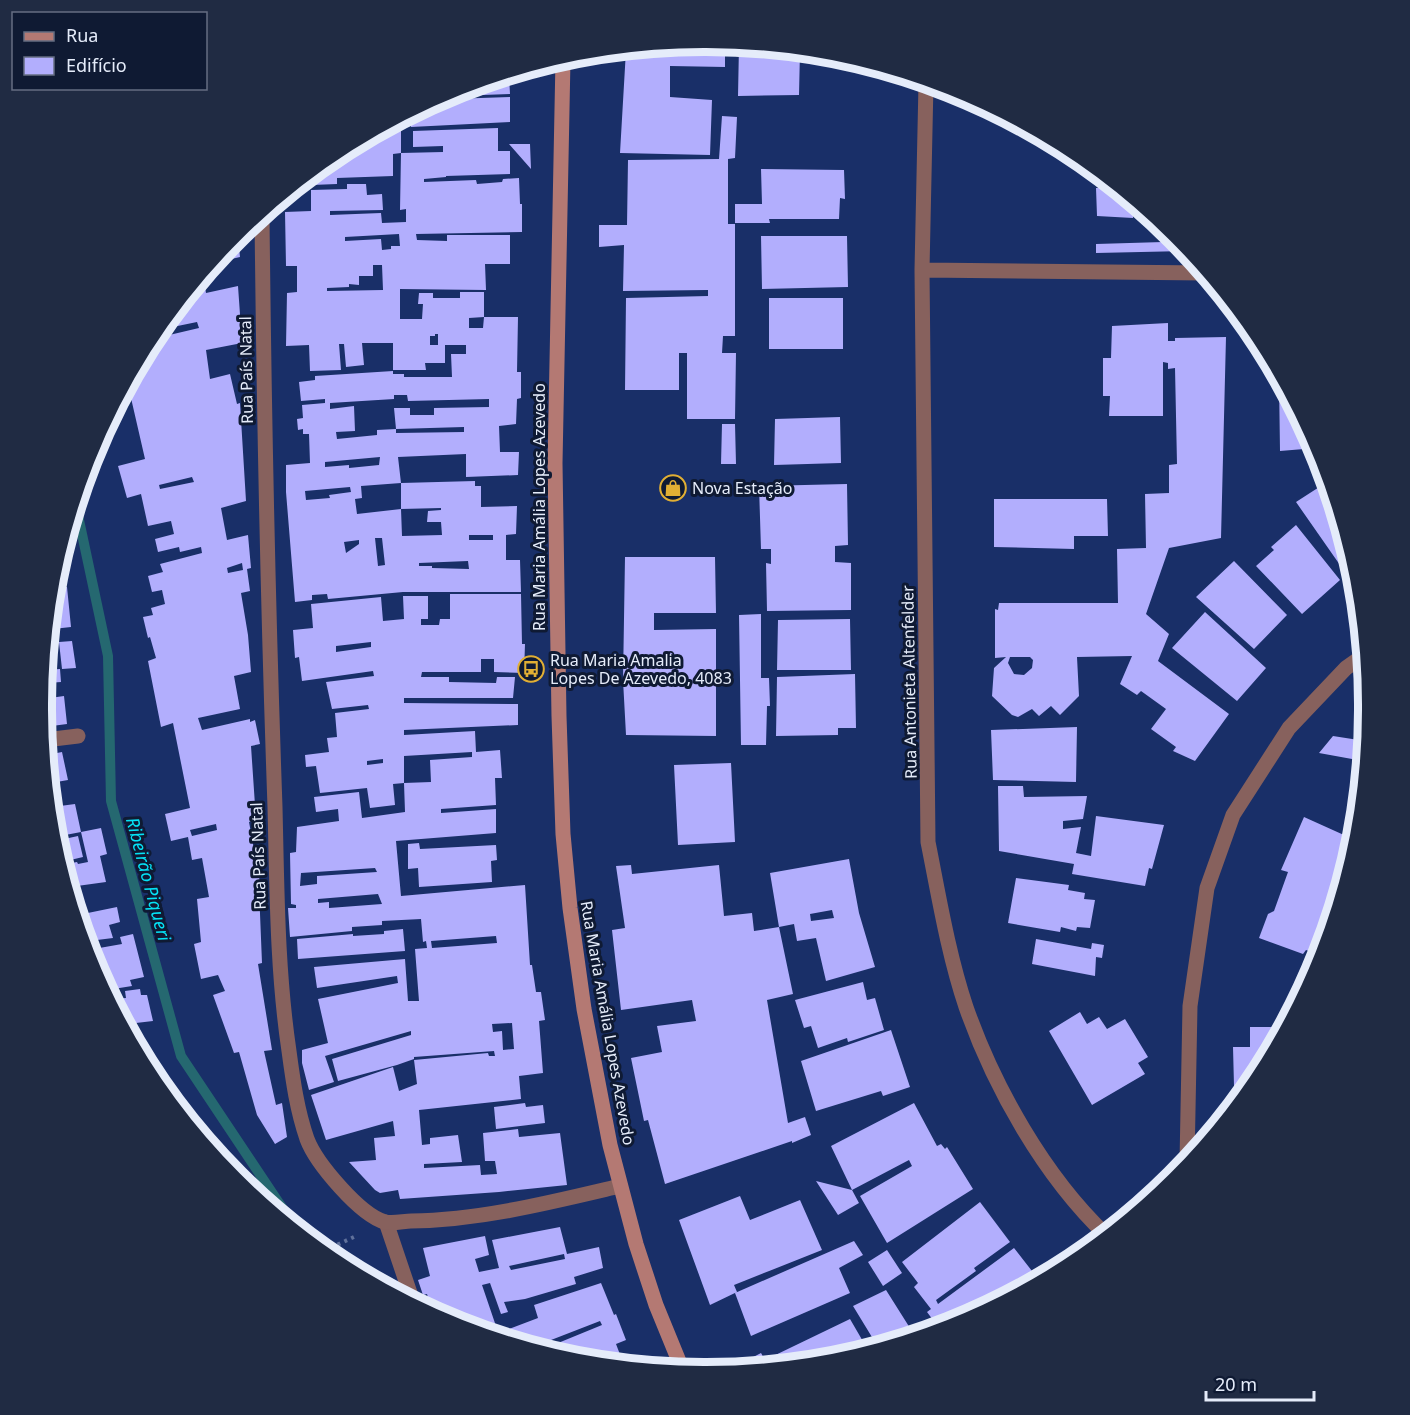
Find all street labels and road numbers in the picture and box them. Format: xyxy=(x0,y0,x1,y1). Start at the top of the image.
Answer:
street label: Rua País Natal xyxy=(234,316,258,424)
street label: Rua Maria Amália Lopes Azevedo xyxy=(528,383,550,631)
street label: Rua Antonieta Altenfelder xyxy=(896,585,922,779)
street label: Rua País Natal xyxy=(245,802,271,910)
street label: Rua Maria Amália Lopes Azevedo xyxy=(576,899,640,1147)

